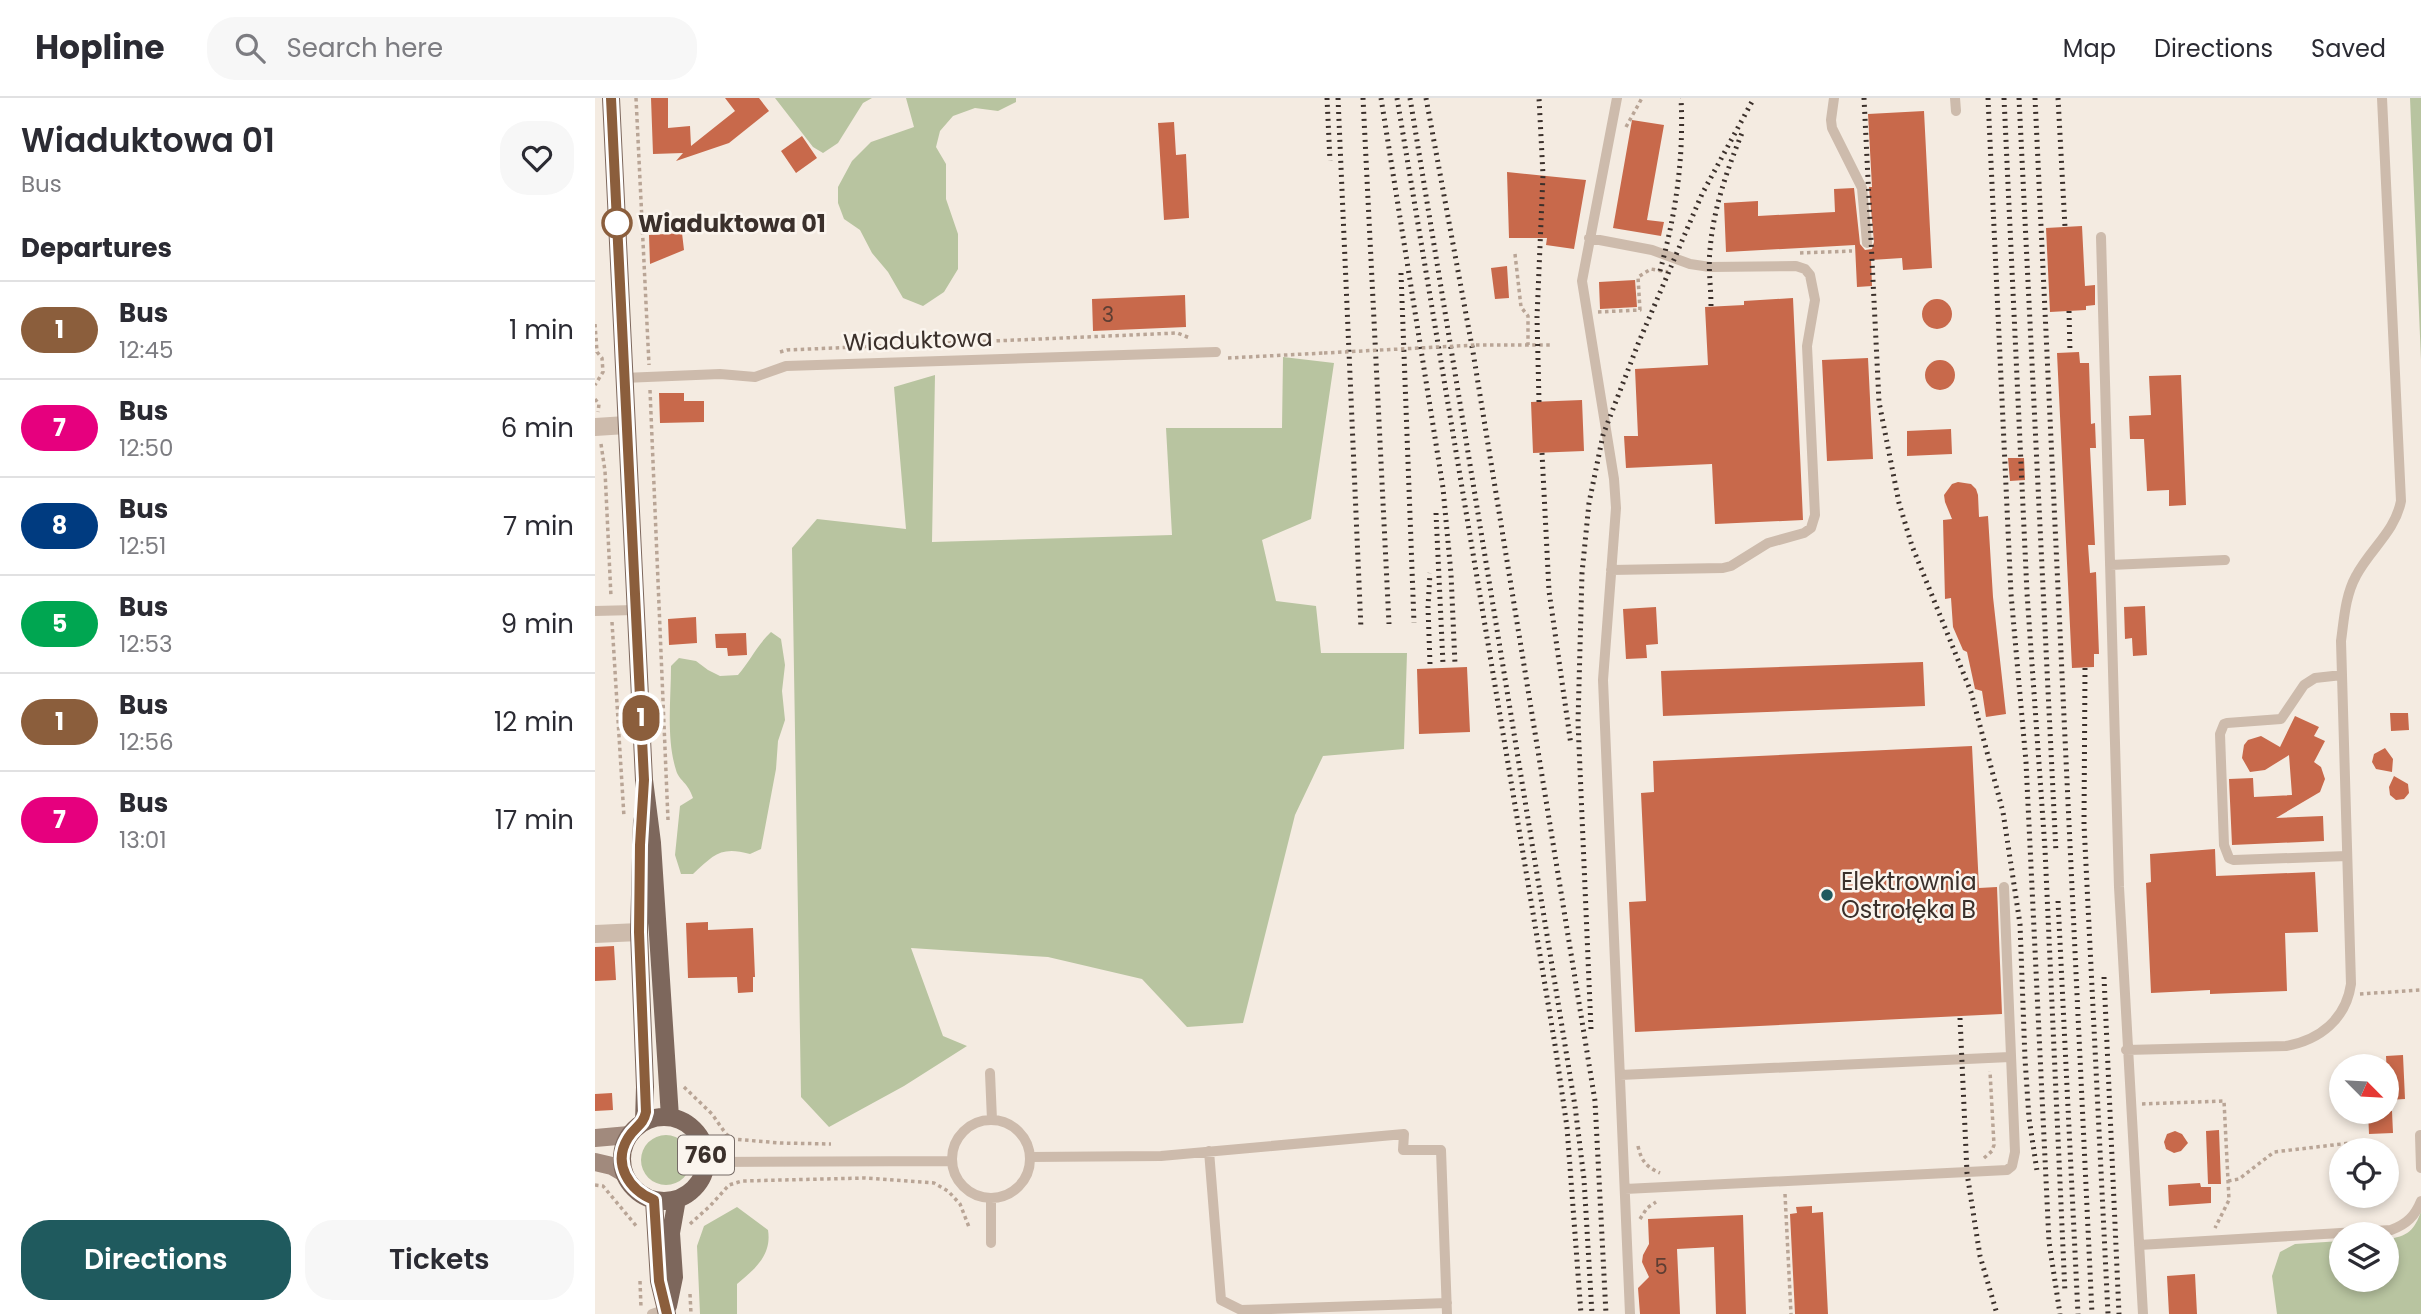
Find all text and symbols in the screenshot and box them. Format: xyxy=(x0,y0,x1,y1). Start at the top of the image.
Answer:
search box xyxy=(207,17,697,80)
text: Hopline xyxy=(35,24,165,71)
icon: search xyxy=(231,29,269,67)
text: Search here xyxy=(287,30,443,66)
text: Map xyxy=(2063,32,2116,65)
text: Directions xyxy=(2154,32,2273,65)
text: Saved xyxy=(2311,32,2386,65)
text: Wiaduktowa 01 xyxy=(21,117,275,164)
button: heart xyxy=(500,121,574,195)
text: Bus xyxy=(21,168,62,200)
place label: Wiaduktowa 01 xyxy=(638,207,826,240)
marker: Wiaduktowa 01 xyxy=(602,208,632,238)
text: Departures xyxy=(21,230,172,266)
text: Bus xyxy=(119,295,168,331)
house number: 3 xyxy=(1102,300,1114,329)
text: 1 min xyxy=(509,312,574,348)
text: 1 xyxy=(55,313,64,346)
street label: Wiaduktowa xyxy=(843,321,993,359)
text: 12:45 xyxy=(119,334,173,366)
text: Bus xyxy=(119,393,168,429)
text: 6 min xyxy=(501,410,574,446)
text: 7 xyxy=(53,411,66,444)
text: 12:50 xyxy=(119,432,173,464)
text: Bus xyxy=(119,491,168,527)
text: 7 min xyxy=(503,508,574,544)
text: 8 xyxy=(52,509,67,542)
text: 12:51 xyxy=(119,530,166,562)
text: Bus xyxy=(119,589,168,625)
text: 9 min xyxy=(501,606,574,642)
text: 5 xyxy=(52,607,67,640)
text: 12:53 xyxy=(119,628,172,660)
text: Bus xyxy=(119,687,168,723)
line badge: 1 xyxy=(618,695,664,741)
text: 1 xyxy=(636,701,646,734)
text: 12 min xyxy=(494,704,574,740)
text: 1 xyxy=(55,705,64,738)
text: 12:56 xyxy=(119,726,174,758)
text: Bus xyxy=(119,785,168,821)
text: 17 min xyxy=(495,802,574,838)
text: 7 xyxy=(53,803,66,836)
text: 13:01 xyxy=(119,824,167,856)
place label: Elektrownia Ostrołęka B xyxy=(1841,865,1977,926)
marker: Elektrownia Ostrołęka B xyxy=(1819,887,1835,903)
north arrow xyxy=(2329,1054,2399,1124)
map controls xyxy=(2329,1054,2399,1292)
road number: 760 xyxy=(678,1136,734,1174)
button: locate xyxy=(2329,1138,2399,1208)
button: Directions xyxy=(21,1220,291,1300)
button: Tickets xyxy=(305,1220,574,1300)
button: layers xyxy=(2329,1222,2399,1292)
house number: 5 xyxy=(1654,1252,1668,1281)

